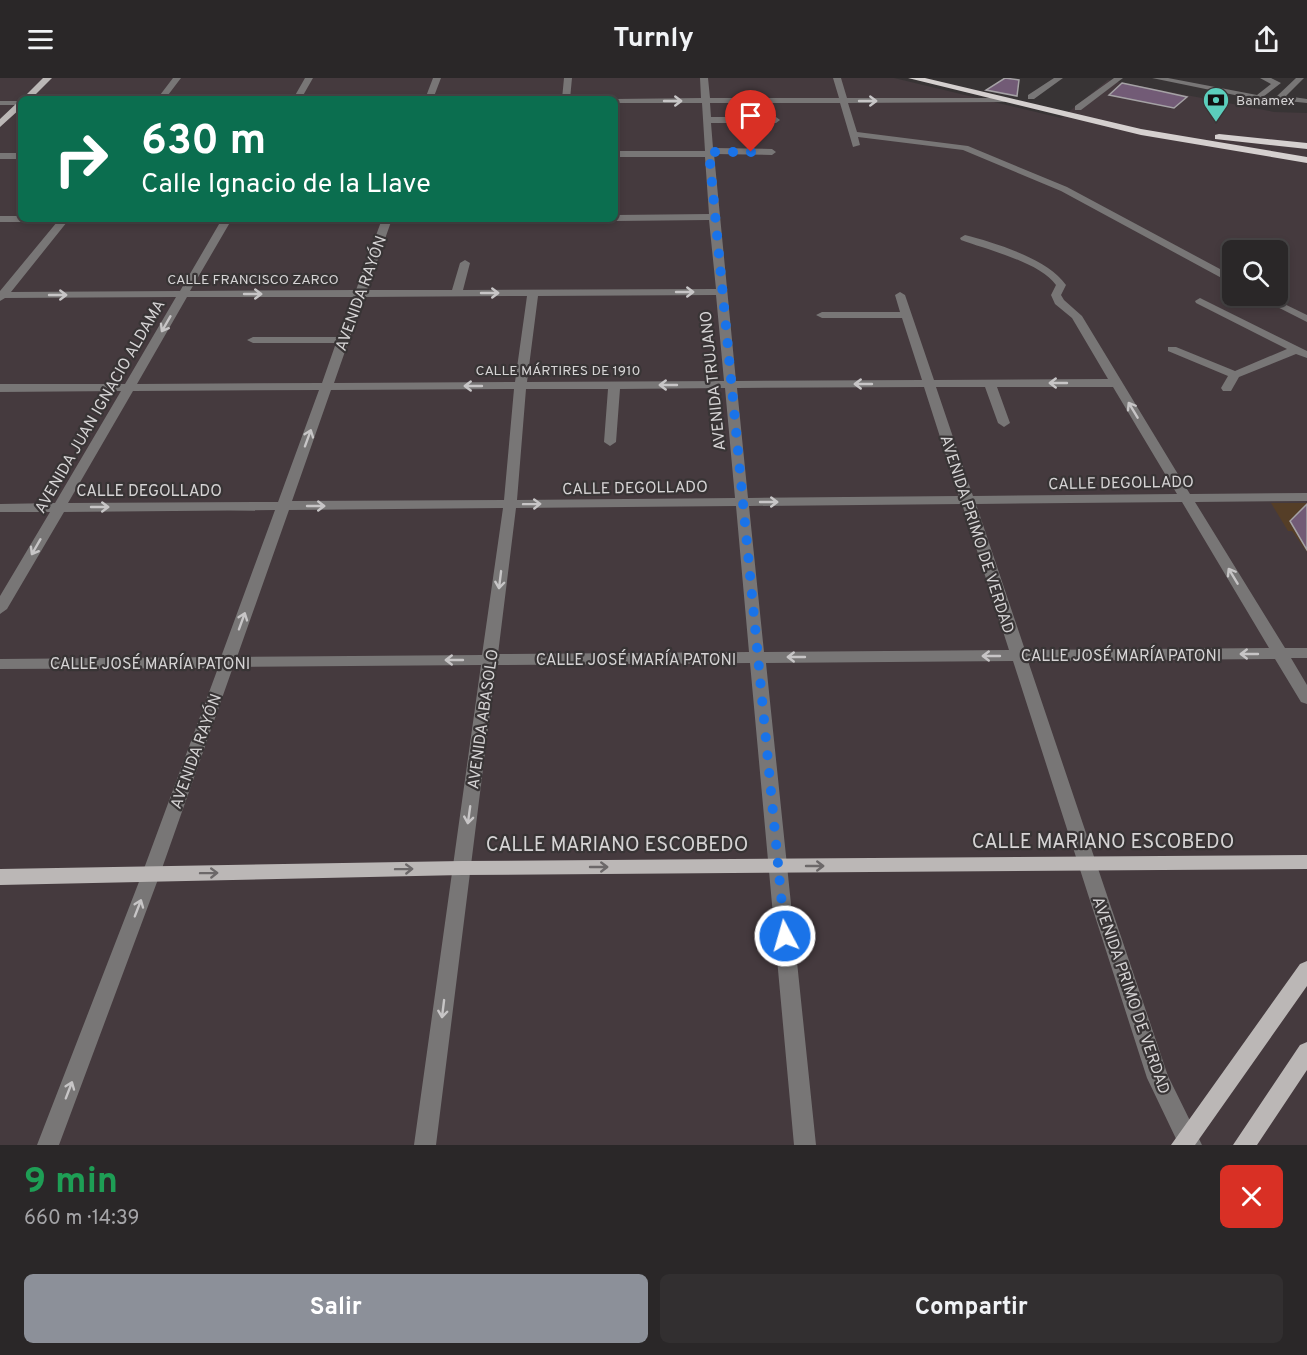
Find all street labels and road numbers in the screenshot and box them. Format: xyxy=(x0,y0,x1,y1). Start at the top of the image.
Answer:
street label: AVENIDA RAYÓN xyxy=(330,233,392,354)
street label: CALLE FRANCISCO ZARCO xyxy=(167,272,339,289)
street label: AVENIDA JUAN IGNACIO ALDAMA xyxy=(31,296,170,517)
street label: AVENIDA TRUJANO xyxy=(697,310,731,452)
street label: CALLE MÁRTIRES DE 1910 xyxy=(476,362,640,380)
street label: AVENIDA PRIMO DE VERDAD xyxy=(934,433,1018,637)
street label: CALLE DEGOLLADO xyxy=(1048,473,1194,495)
street label: CALLE DEGOLLADO xyxy=(562,478,708,500)
street label: CALLE DEGOLLADO xyxy=(76,482,222,502)
street label: CALLE JOSÉ MARÍA PATONI xyxy=(1021,645,1221,667)
street label: AVENIDA ABASOLO xyxy=(464,648,504,791)
street label: CALLE JOSÉ MARÍA PATONI xyxy=(536,649,736,671)
street label: CALLE JOSÉ MARÍA PATONI xyxy=(50,653,250,675)
street label: AVENIDA RAYÓN xyxy=(165,691,227,812)
street label: CALLE MARIANO ESCOBEDO xyxy=(972,830,1234,856)
street label: CALLE MARIANO ESCOBEDO xyxy=(486,833,748,859)
street label: AVENIDA PRIMO DE VERDAD xyxy=(1087,894,1173,1097)

